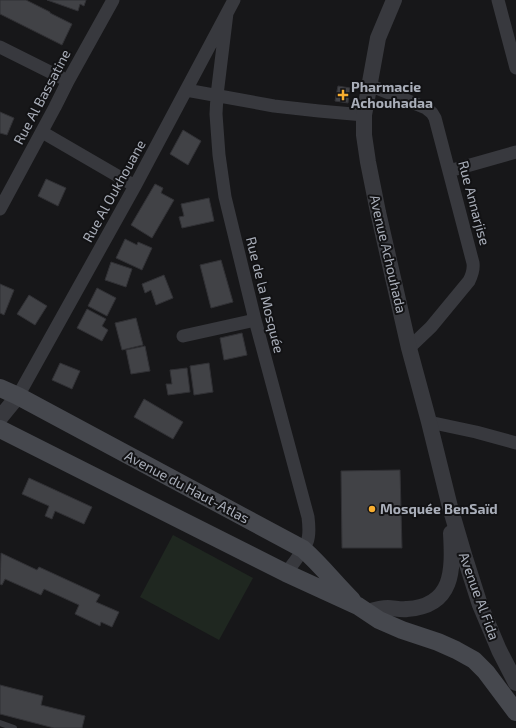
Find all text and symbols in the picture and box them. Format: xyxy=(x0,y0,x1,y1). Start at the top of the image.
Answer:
street label: Rue Al Bassatine xyxy=(9,46,74,147)
place label: Pharmacie Achouhadaa xyxy=(351,78,433,111)
marker: Pharmacie Achouhadaa xyxy=(338,90,348,100)
street label: Rue Al Oukhouane xyxy=(78,137,149,245)
street label: Rue Annarjise xyxy=(455,159,494,247)
street label: Avenue Achouhada xyxy=(367,193,410,315)
street label: Rue de la Mosquée xyxy=(243,235,288,355)
street label: Avenue du Haut-Atlas xyxy=(122,447,252,527)
place label: Mosquée BenSaïd xyxy=(380,500,498,517)
marker: Mosquée BenSaïd xyxy=(367,504,377,514)
street label: Avenue Al Fida xyxy=(456,550,503,642)

